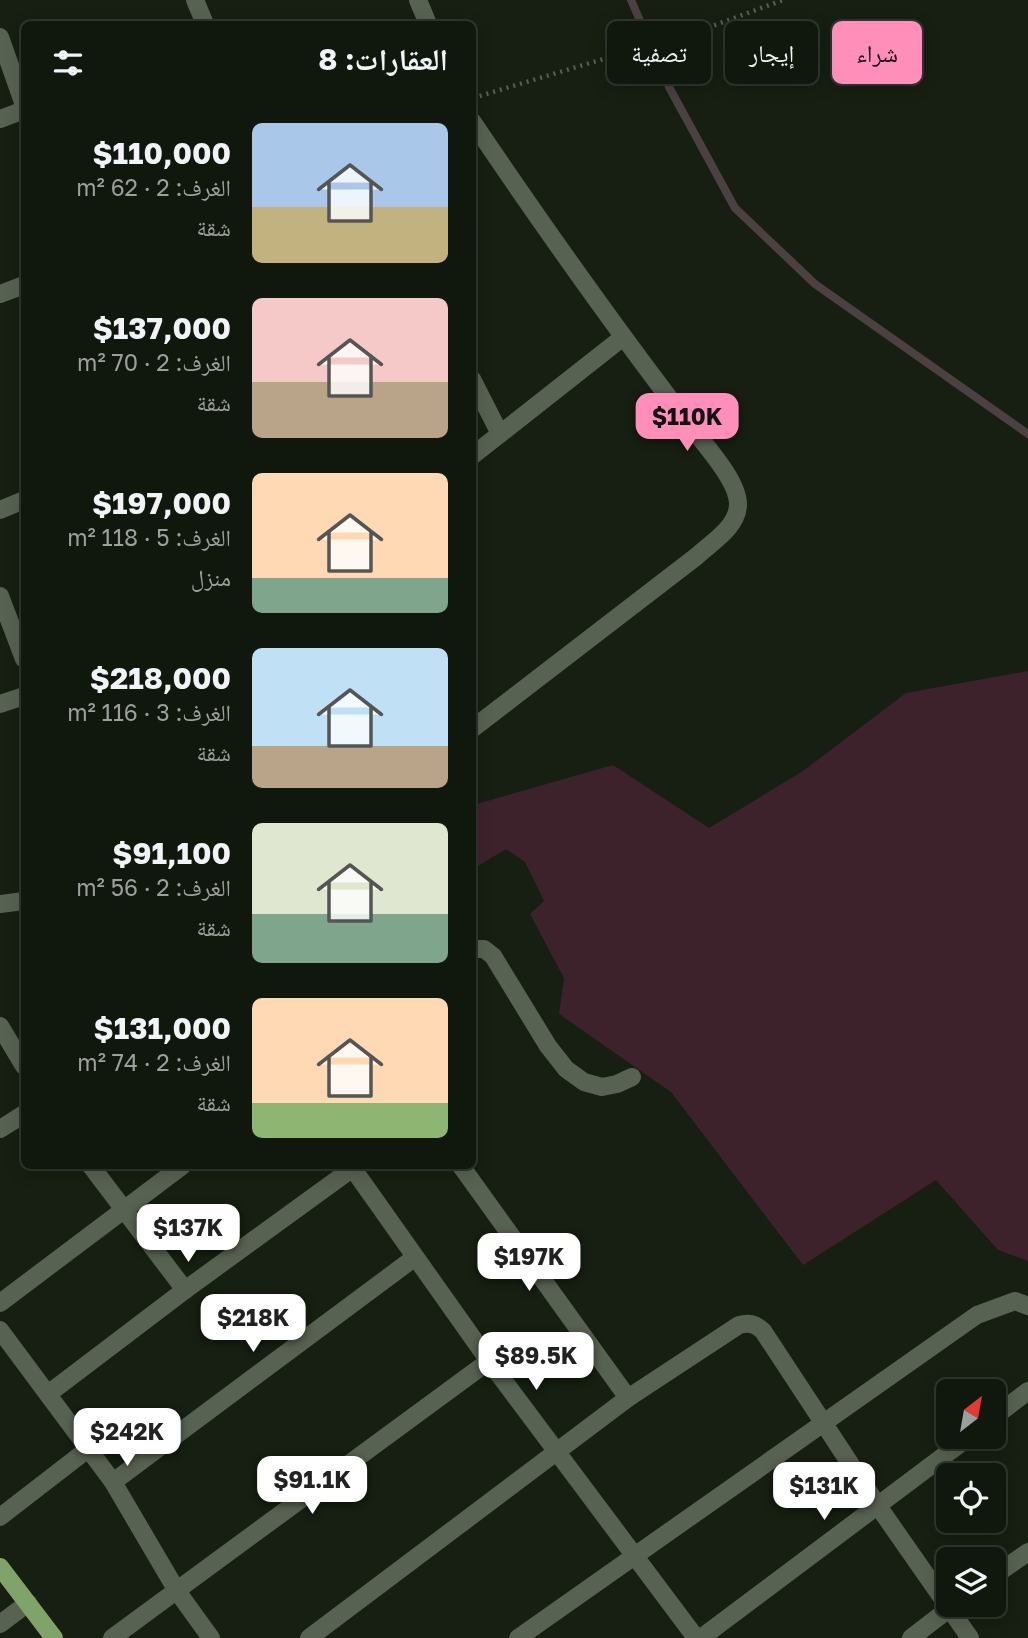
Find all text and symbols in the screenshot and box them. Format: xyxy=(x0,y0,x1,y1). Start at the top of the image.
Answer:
chip: تصفية xyxy=(607,21,711,84)
chip: إيجار xyxy=(725,21,818,84)
chip: شراء xyxy=(832,21,922,84)
text: العقارات: 8 xyxy=(318,41,448,77)
icon: filters xyxy=(49,44,87,82)
text: $110,000 xyxy=(92,135,231,171)
icon: home xyxy=(308,151,392,235)
text: الغرف: 2 · 62 m² xyxy=(76,173,231,201)
text: شقة xyxy=(197,213,231,241)
text: $137,000 xyxy=(93,310,231,346)
icon: home xyxy=(308,326,392,410)
text: الغرف: 2 · 70 m² xyxy=(77,348,231,376)
text: شقة xyxy=(197,388,231,416)
pin: $110K xyxy=(638,393,736,453)
text: $110K xyxy=(652,402,722,430)
text: $197,000 xyxy=(92,485,231,521)
icon: home xyxy=(308,501,392,585)
text: الغرف: 5 · 118 m² xyxy=(67,523,231,551)
text: منزل xyxy=(191,563,231,591)
text: $218,000 xyxy=(90,660,231,696)
icon: home xyxy=(308,676,392,760)
text: الغرف: 3 · 116 m² xyxy=(67,698,231,726)
text: شقة xyxy=(197,738,231,766)
text: $91,100 xyxy=(112,835,231,871)
icon: home xyxy=(308,851,392,935)
text: الغرف: 2 · 56 m² xyxy=(76,873,231,901)
text: شقة xyxy=(197,913,231,941)
text: $131,000 xyxy=(94,1010,231,1046)
icon: home xyxy=(308,1026,392,1110)
text: الغرف: 2 · 74 m² xyxy=(77,1048,231,1076)
text: شقة xyxy=(197,1088,231,1116)
pin: $137K xyxy=(139,1204,237,1264)
text: $137K xyxy=(153,1213,223,1241)
pin: $197K xyxy=(480,1234,578,1293)
text: $197K xyxy=(493,1242,565,1270)
pin: $218K xyxy=(204,1294,302,1354)
text: $218K xyxy=(217,1303,289,1331)
pin: $89.5K xyxy=(479,1332,593,1392)
text: $89.5K xyxy=(495,1341,577,1369)
north arrow xyxy=(936,1379,1006,1449)
map controls xyxy=(936,1379,1006,1617)
pin: $242K xyxy=(78,1408,176,1468)
text: $242K xyxy=(90,1417,164,1445)
pin: $91.1K xyxy=(255,1456,369,1516)
pin: $131K xyxy=(775,1462,873,1522)
button: locate xyxy=(936,1463,1006,1533)
text: $91.1K xyxy=(273,1465,351,1493)
text: $131K xyxy=(789,1471,859,1499)
button: layers xyxy=(936,1547,1006,1617)

